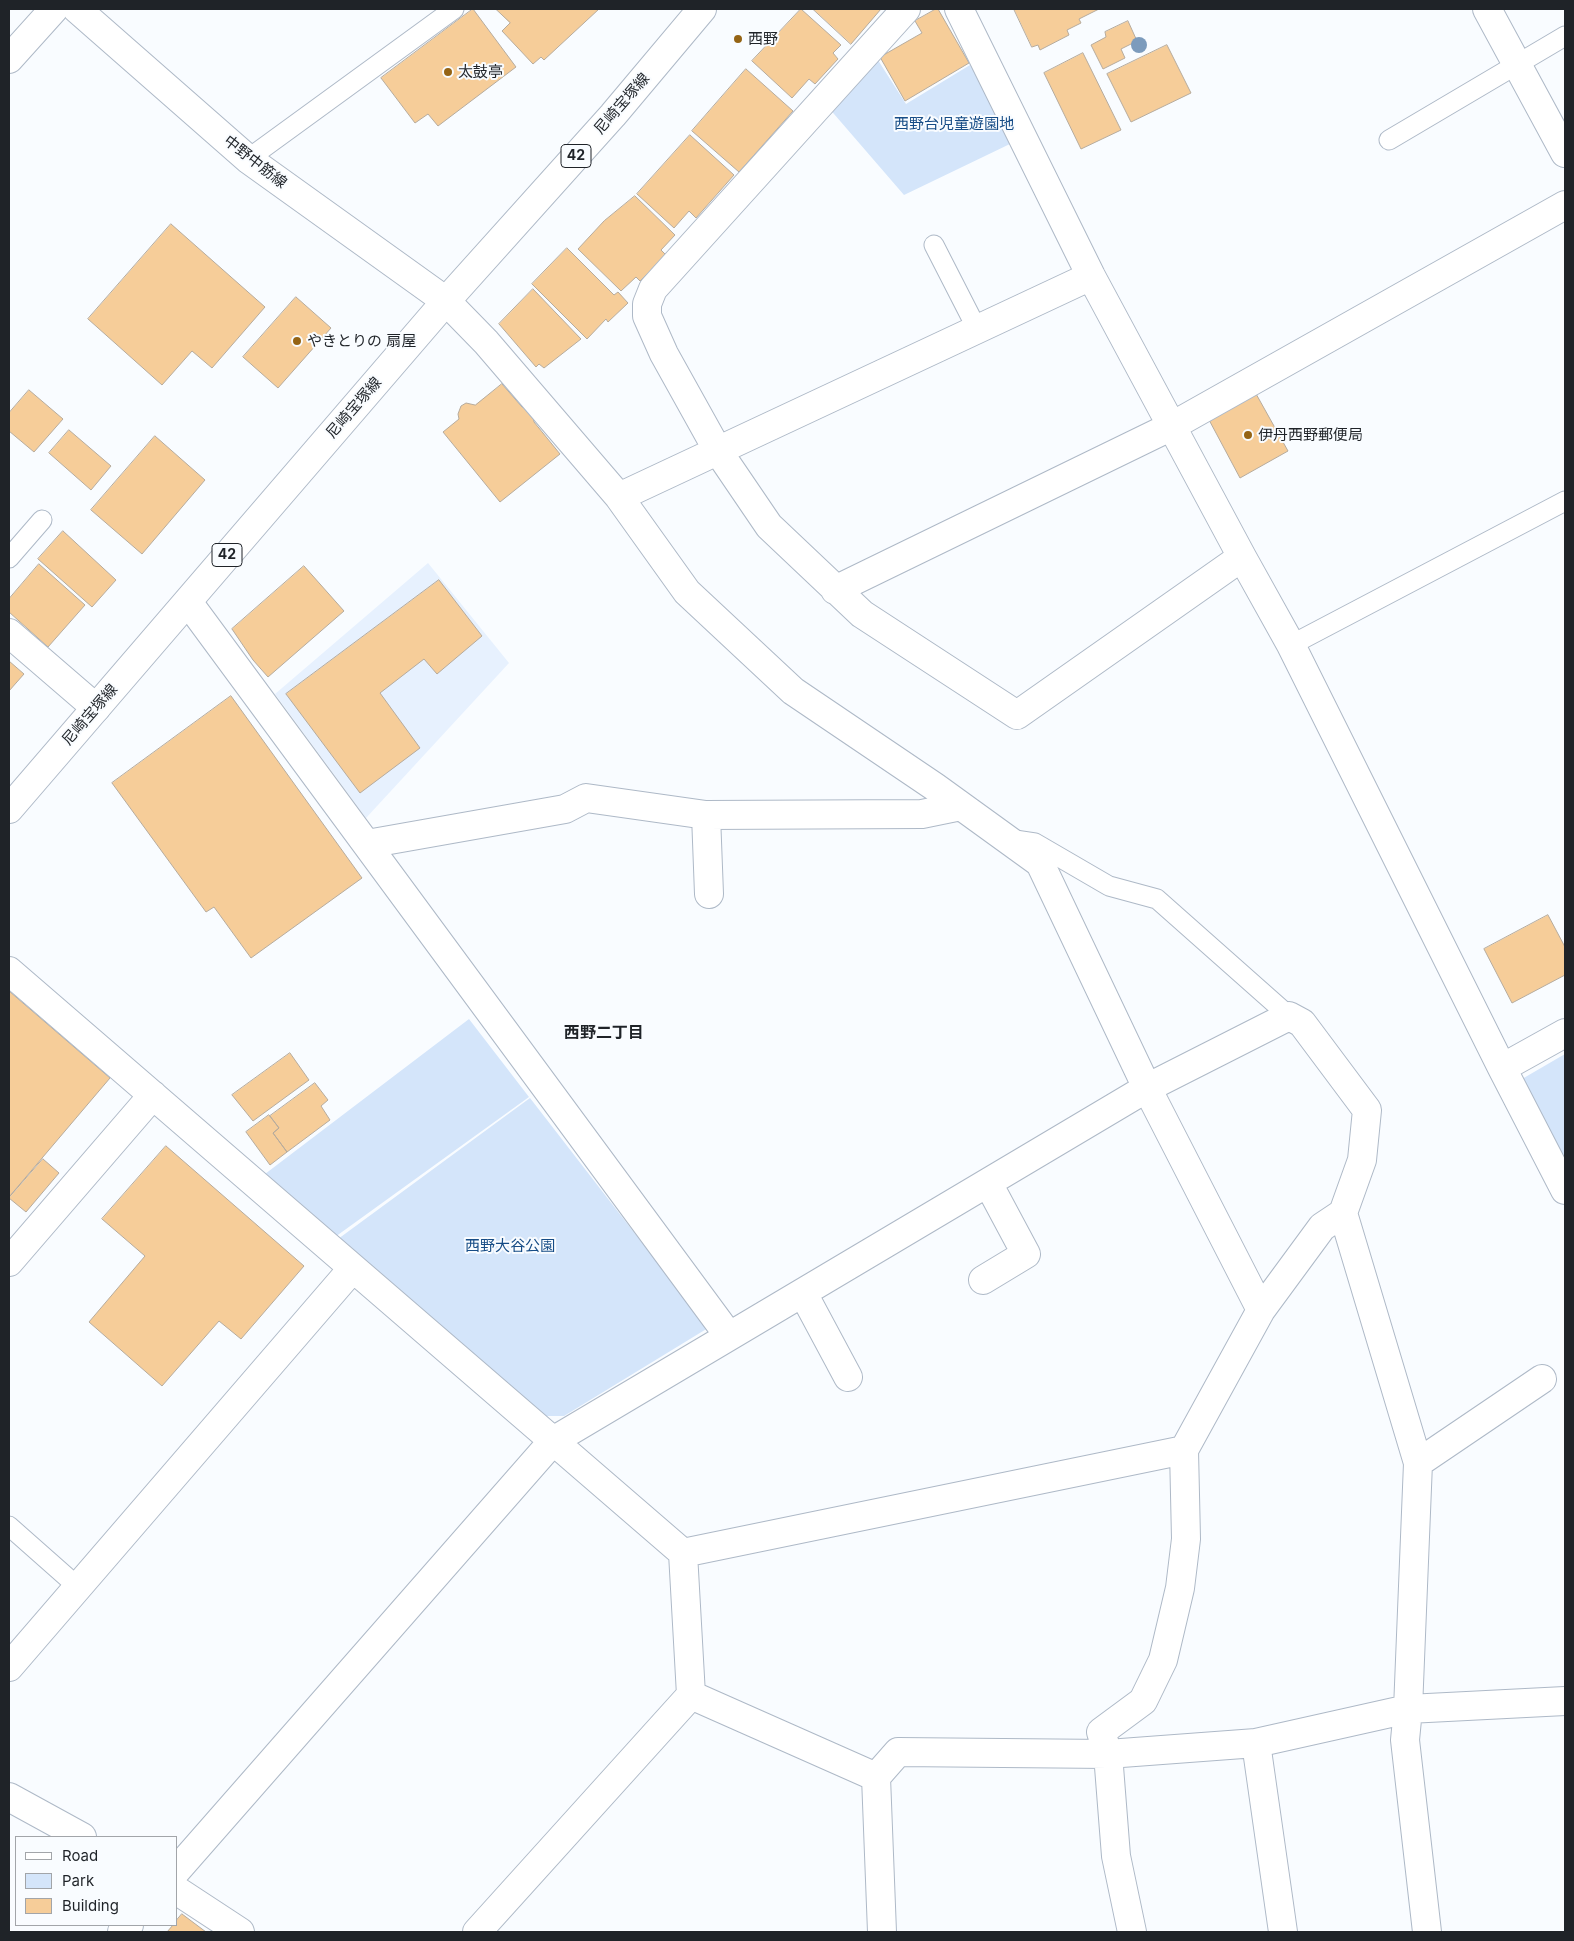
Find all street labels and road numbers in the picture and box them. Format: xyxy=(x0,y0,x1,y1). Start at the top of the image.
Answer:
street label: 尼崎宝塚線 xyxy=(591,70,653,138)
street label: 中野中筋線 xyxy=(220,132,290,192)
road number: 42 xyxy=(561,144,591,168)
street label: 尼崎宝塚線 xyxy=(323,374,385,442)
road number: 42 xyxy=(212,544,242,566)
street label: 尼崎宝塚線 xyxy=(59,681,121,749)

